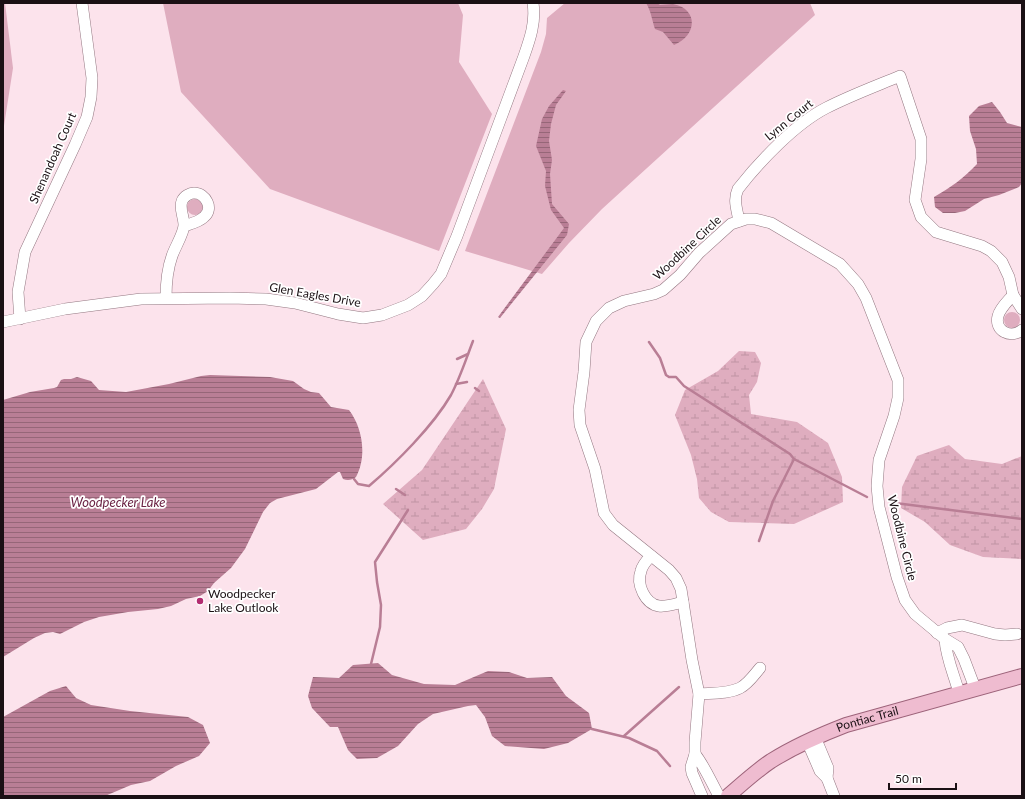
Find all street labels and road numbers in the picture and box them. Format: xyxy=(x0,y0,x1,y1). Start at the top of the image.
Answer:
street label: Lynn Court xyxy=(762,95,816,144)
street label: Shenandoah Court xyxy=(26,109,80,206)
street label: Woodbine Circle xyxy=(649,212,724,283)
street label: Glen Eagles Drive xyxy=(268,279,362,310)
street label: Woodbine Circle xyxy=(885,494,920,582)
street label: Pontiac Trail xyxy=(834,703,900,735)

